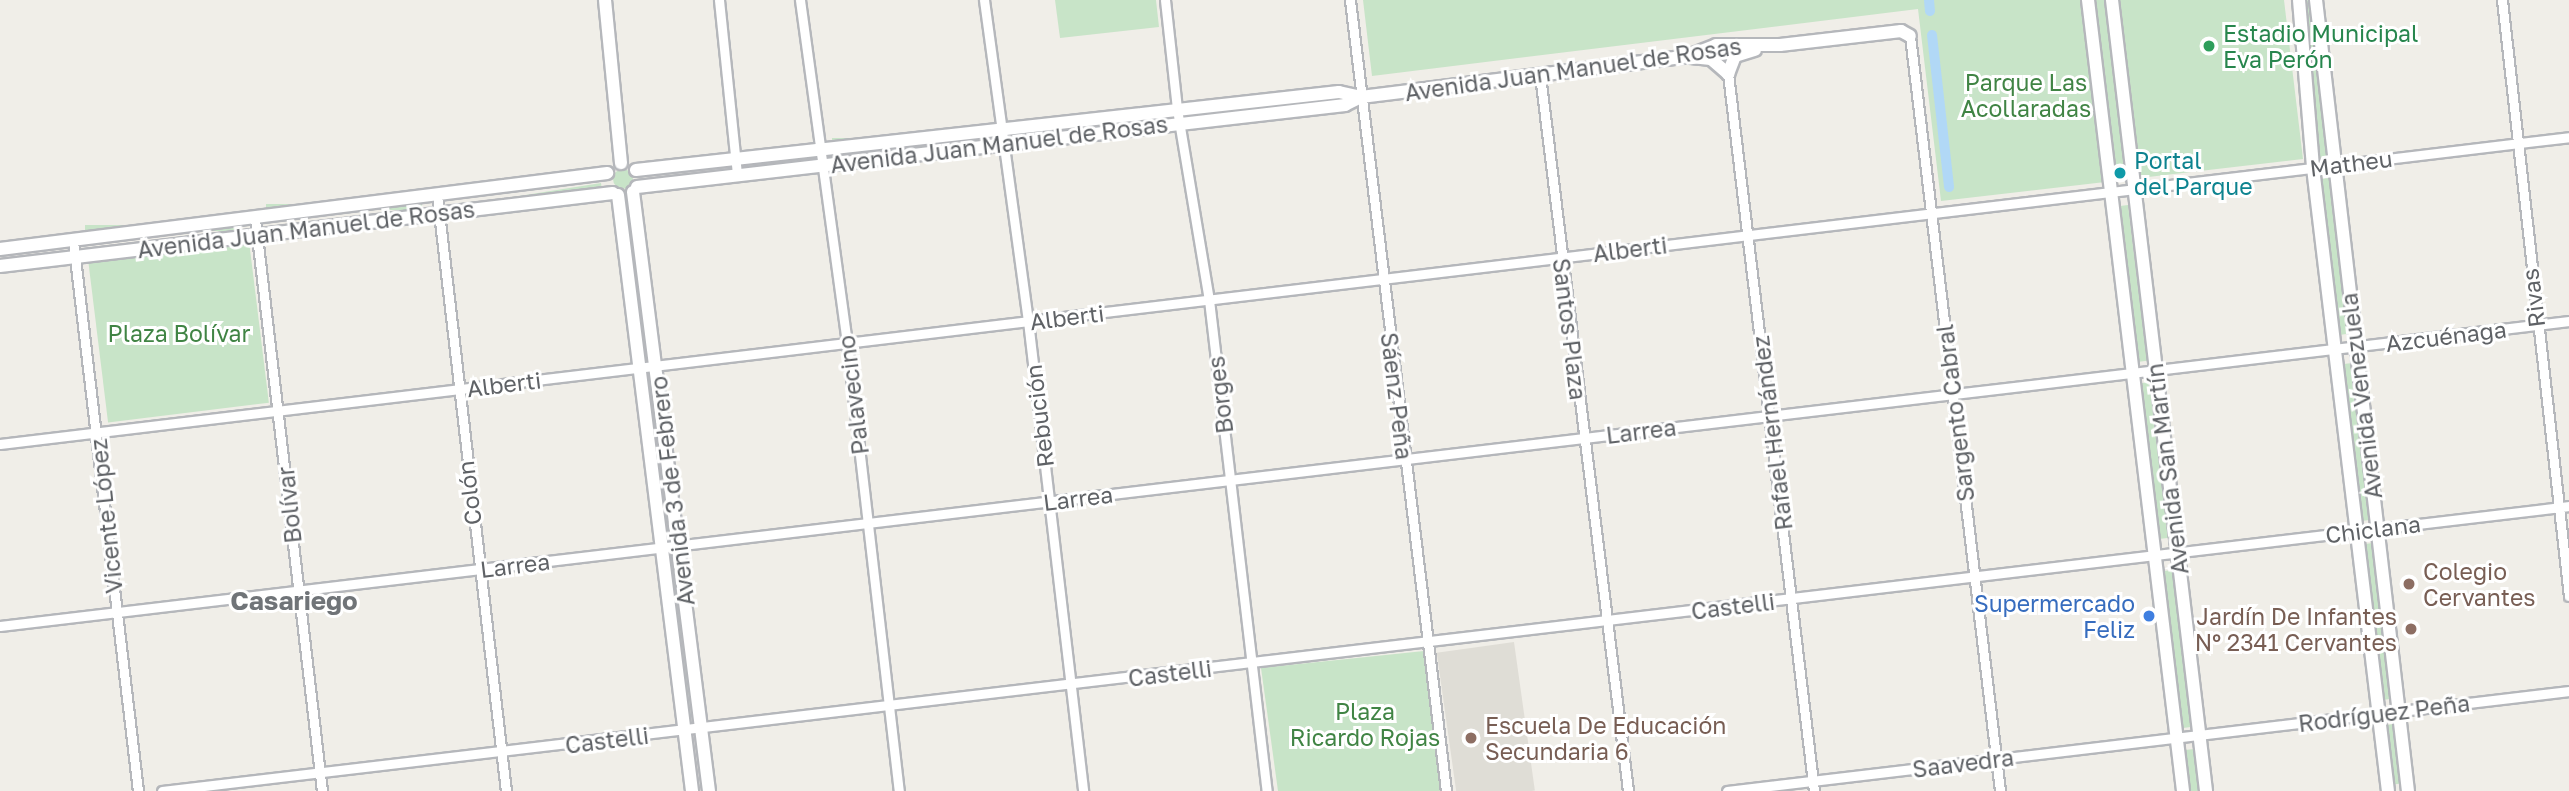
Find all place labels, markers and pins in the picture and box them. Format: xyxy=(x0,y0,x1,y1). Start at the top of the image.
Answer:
place label: Estadio Municipal Eva Perón xyxy=(2223,19,2418,73)
marker: Estadio Municipal Eva Perón xyxy=(2201,38,2217,54)
place label: Portal del Parque xyxy=(2134,146,2253,200)
marker: Portal del Parque xyxy=(2112,165,2128,181)
place label: Colegio Cervantes xyxy=(2423,557,2535,611)
marker: Colegio Cervantes xyxy=(2401,576,2417,592)
place label: Supermercado Feliz xyxy=(1974,589,2135,643)
place label: Jardín De Infantes Nº 2341 Cervantes xyxy=(2195,602,2397,656)
marker: Supermercado Feliz xyxy=(2141,608,2157,624)
marker: Jardín De Infantes Nº 2341 Cervantes xyxy=(2403,621,2419,637)
place label: Escuela De Educación Secundaria 6 xyxy=(1485,711,1726,765)
marker: Escuela De Educación Secundaria 6 xyxy=(1463,730,1479,746)

